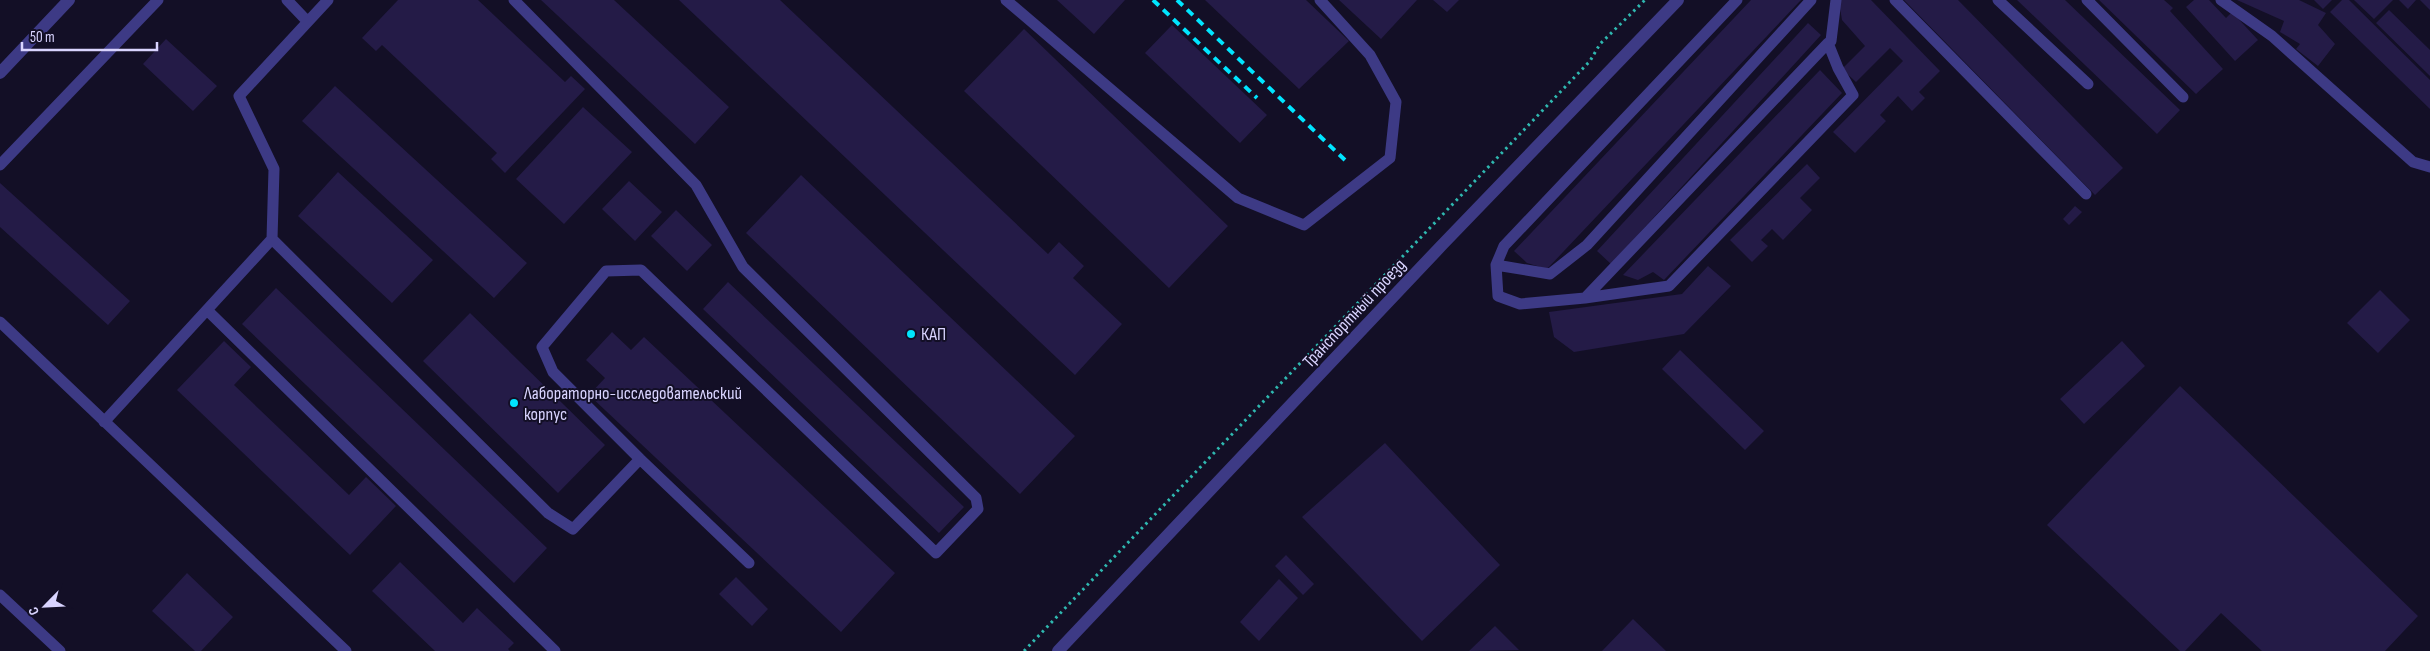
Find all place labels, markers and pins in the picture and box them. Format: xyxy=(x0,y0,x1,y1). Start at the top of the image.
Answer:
place label: КАП xyxy=(921,324,946,345)
marker: КАП xyxy=(905,328,917,340)
place label: Лабораторно-исследовательский корпус xyxy=(523,383,742,425)
marker: Лабораторно-исследовательский корпус xyxy=(508,397,520,409)

